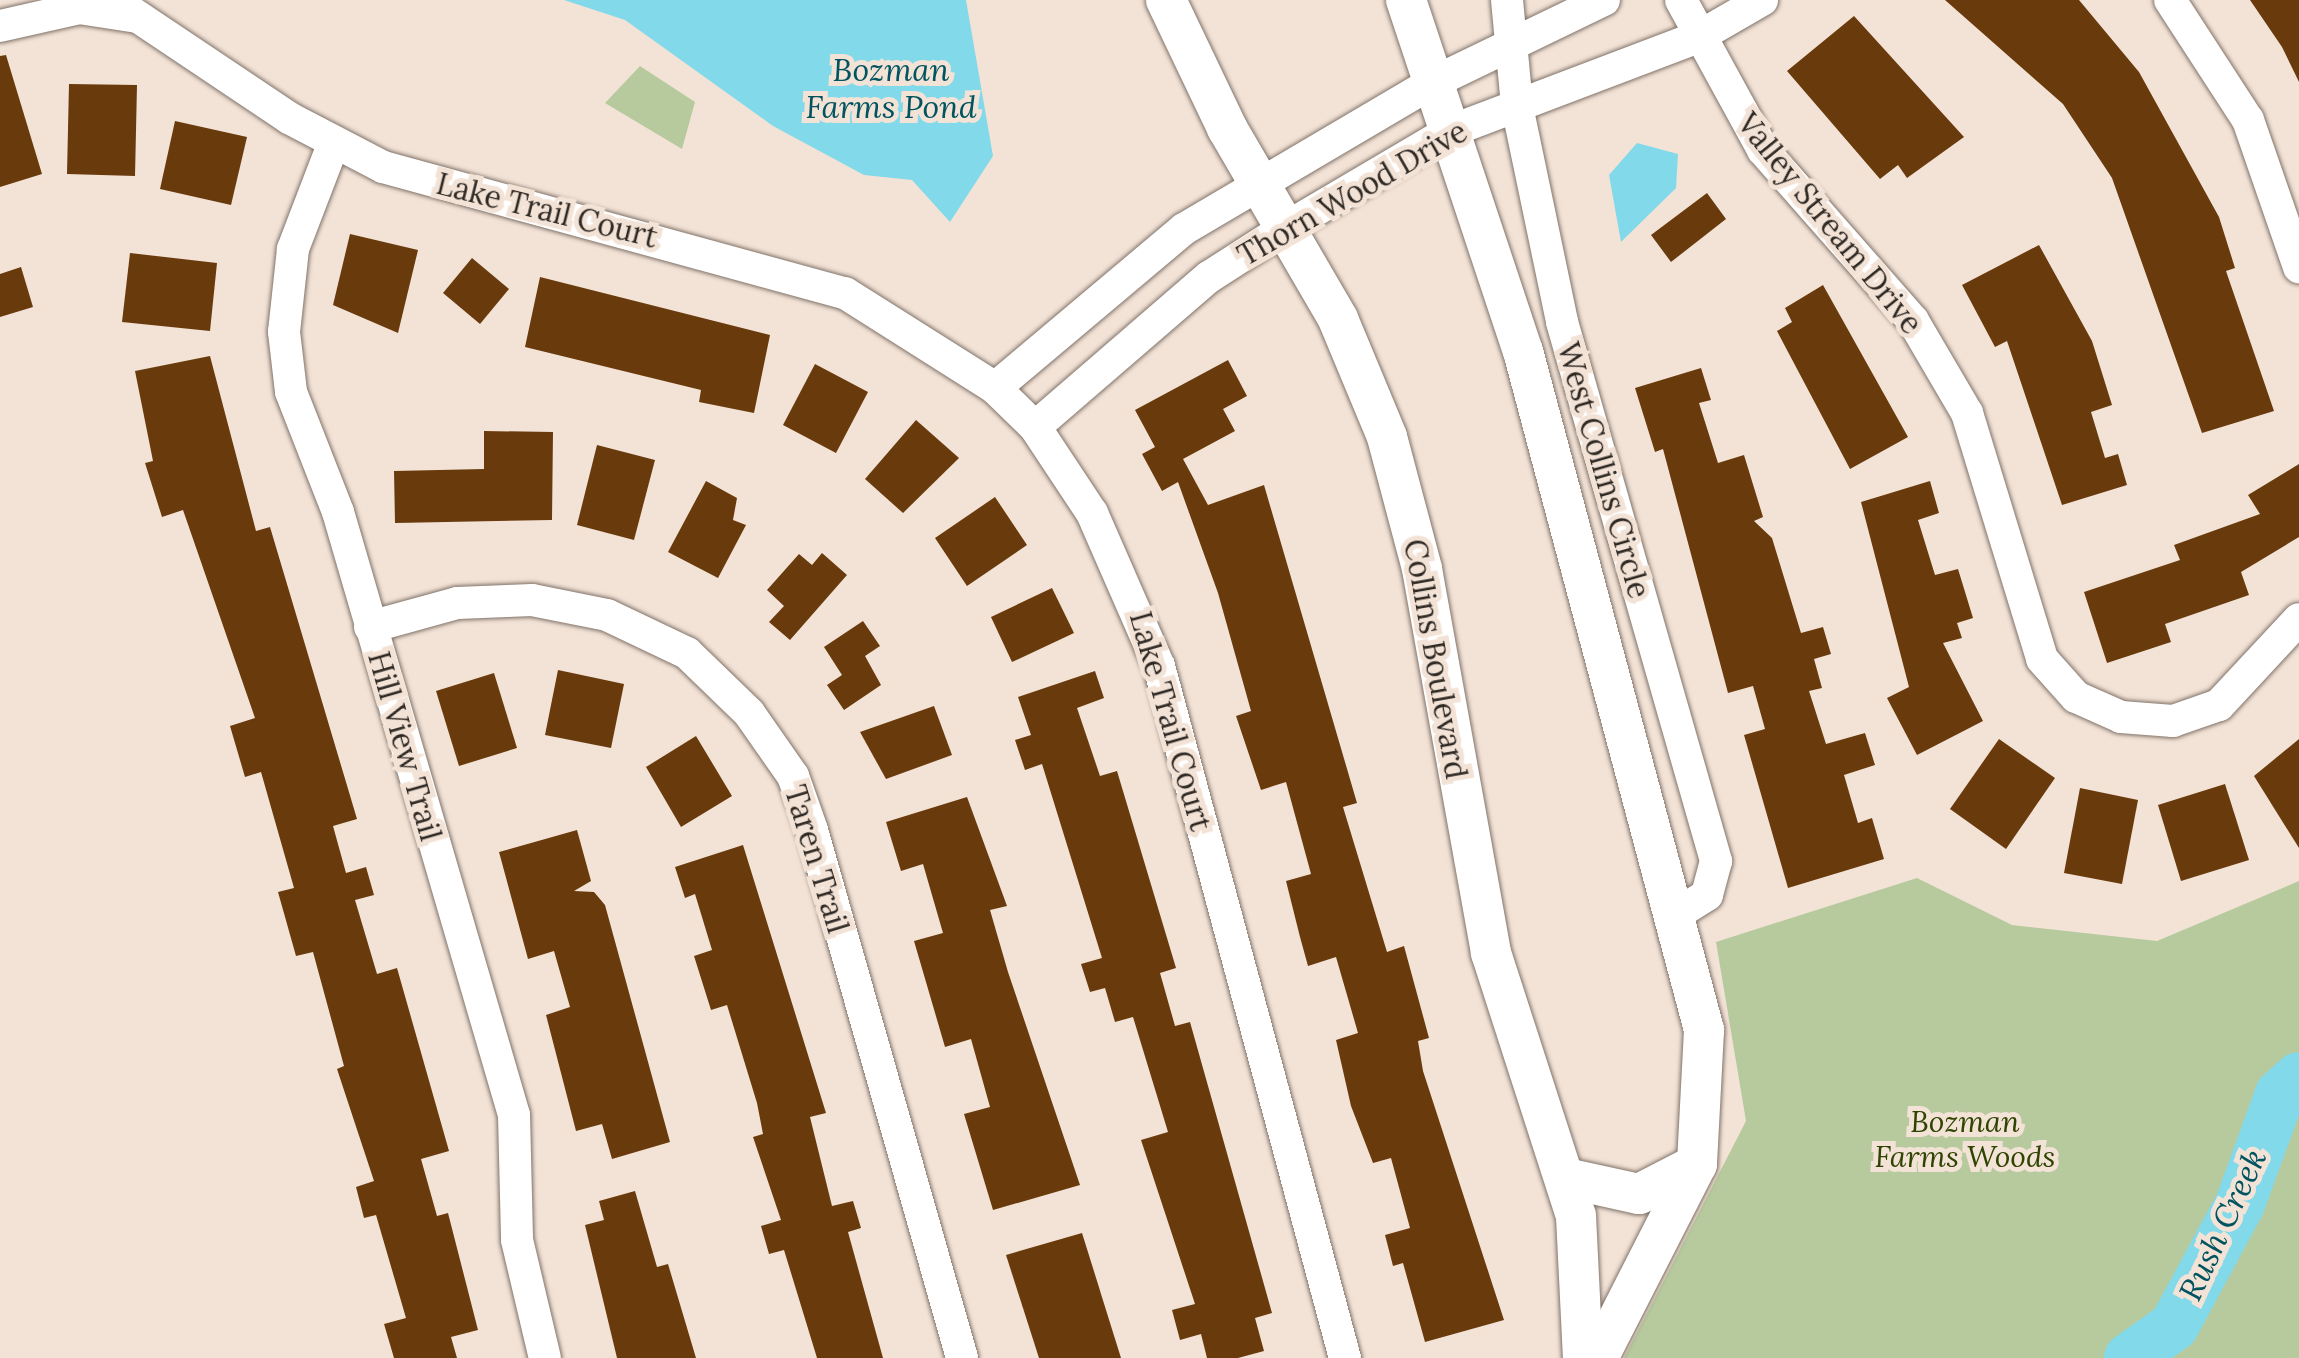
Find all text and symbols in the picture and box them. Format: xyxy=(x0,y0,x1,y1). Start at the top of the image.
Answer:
water label: Bozman Farms Pond xyxy=(805,52,977,127)
street label: Valley Stream Drive xyxy=(1730,106,1930,340)
street label: Thorn Wood Drive xyxy=(1231,113,1473,273)
street label: Lake Trail Court xyxy=(433,165,661,255)
street label: West Collins Circle xyxy=(1550,338,1658,602)
street label: Collins Boulevard xyxy=(1397,536,1475,782)
street label: Lake Trail Court xyxy=(1123,607,1219,835)
street label: Hill View Trail xyxy=(361,647,449,845)
street label: Taren Trail xyxy=(777,781,857,937)
park label: Bozman Farms Woods xyxy=(1875,1103,2055,1174)
water label: Rush Creek xyxy=(2171,1143,2275,1307)

